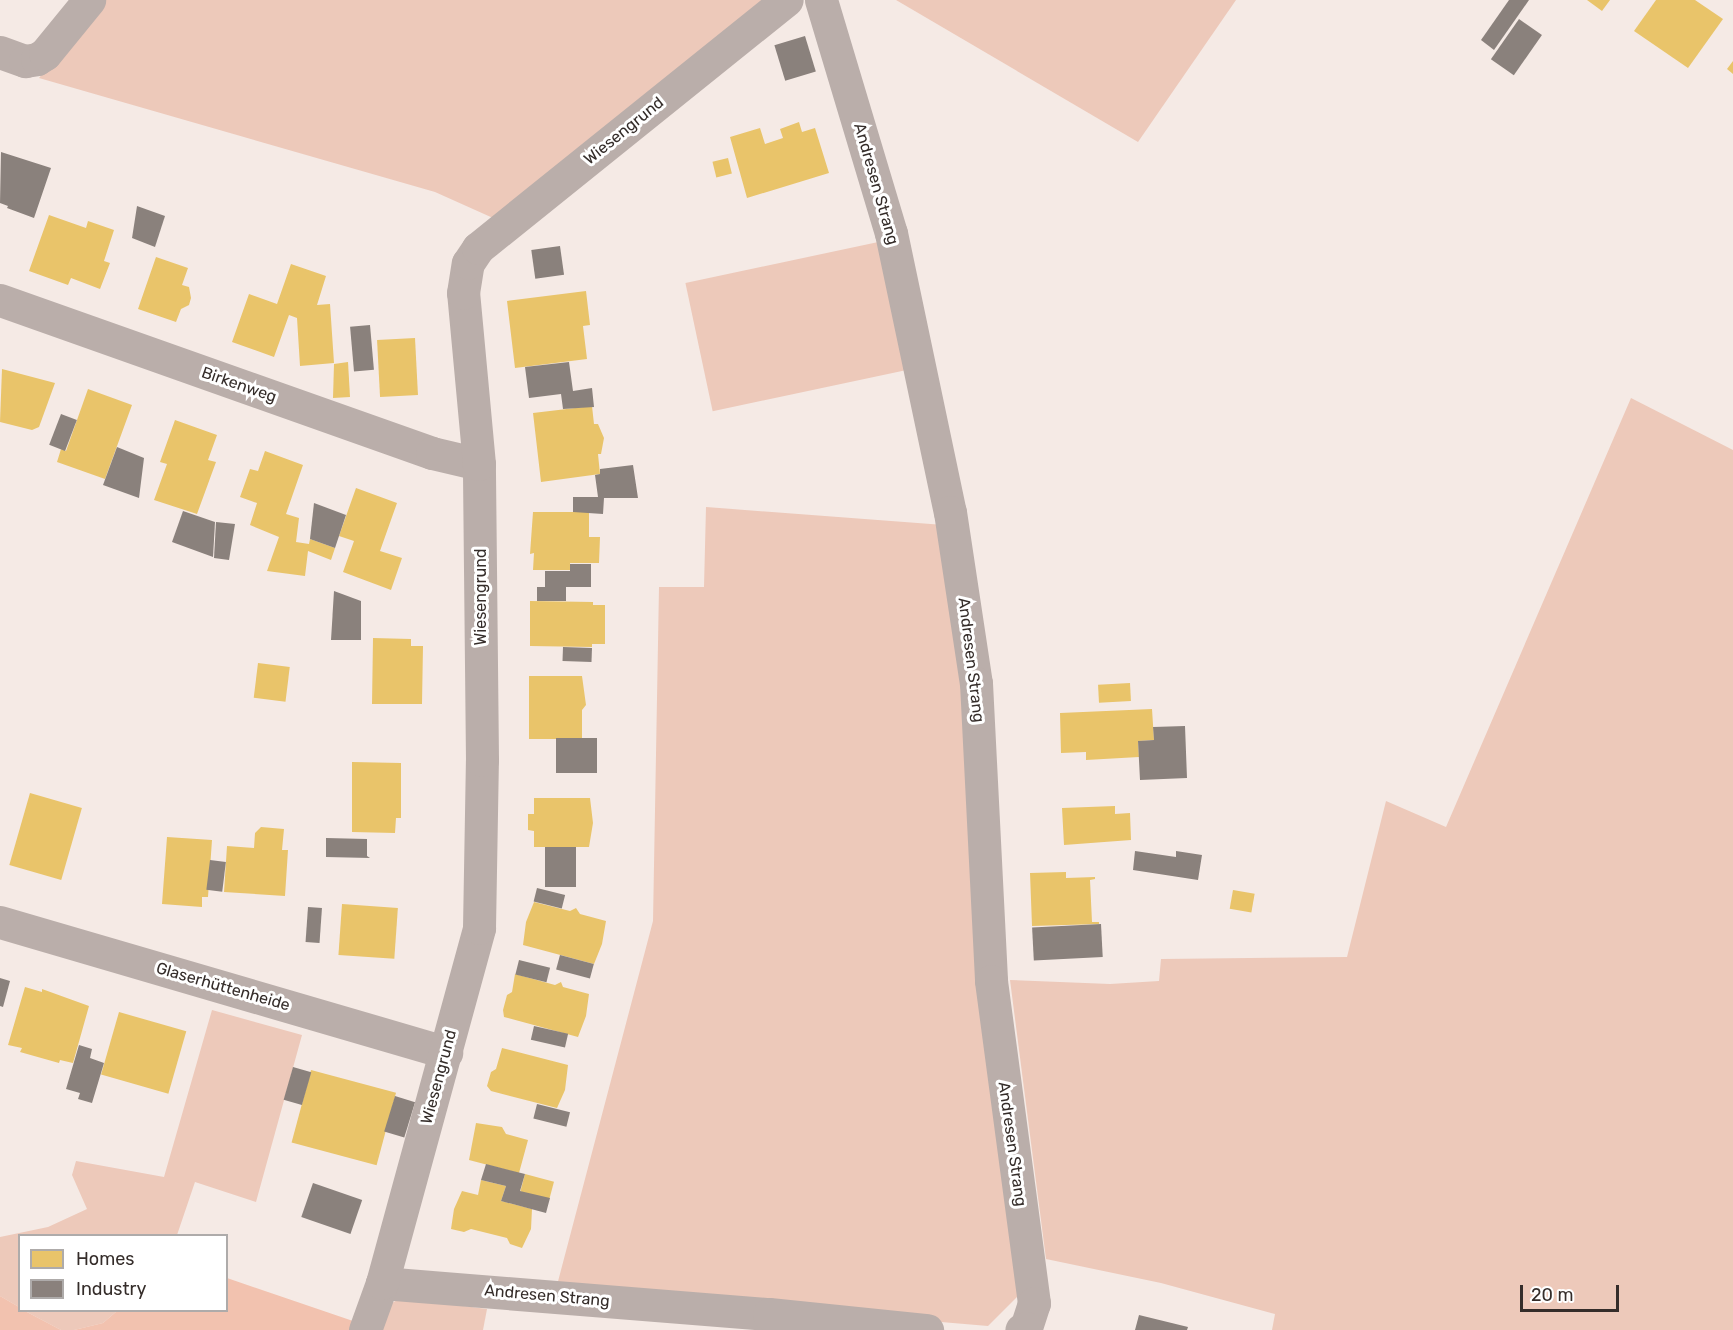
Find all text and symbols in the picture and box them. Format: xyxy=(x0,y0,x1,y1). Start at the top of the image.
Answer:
street label: Wiesengrund xyxy=(580,93,668,169)
street label: Andresen Strang xyxy=(849,121,903,247)
street label: Birkenweg xyxy=(199,363,279,407)
street label: Wiesengrund xyxy=(471,549,491,645)
street label: Andresen Strang xyxy=(954,596,988,724)
street label: Glaserhüttenheide xyxy=(154,959,292,1015)
street label: Wiesengrund xyxy=(417,1028,461,1126)
street label: Andresen Strang xyxy=(994,1080,1030,1208)
legend xyxy=(18,1234,228,1312)
text: Homes xyxy=(76,1248,134,1270)
scale bar xyxy=(1523,1273,1622,1311)
text: Industry xyxy=(76,1278,146,1300)
street label: Andresen Strang xyxy=(484,1281,610,1311)
text: 20 m xyxy=(1531,1284,1573,1306)

